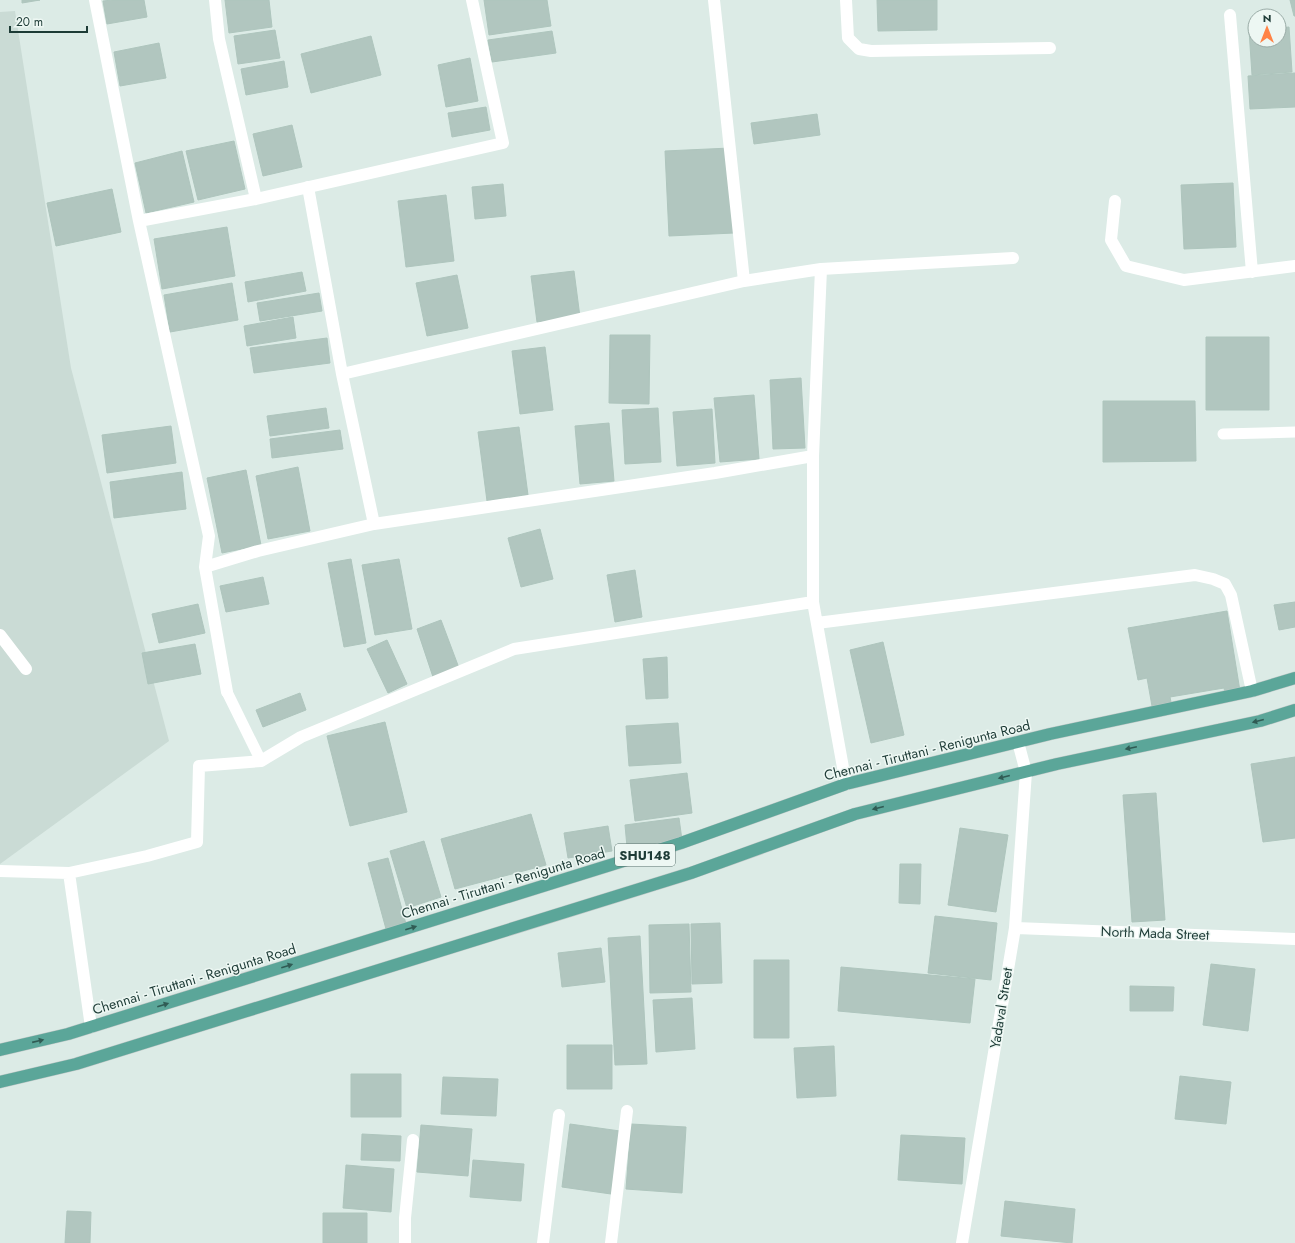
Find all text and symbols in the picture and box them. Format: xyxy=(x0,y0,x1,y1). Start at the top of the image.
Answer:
scale bar xyxy=(10,8,87,34)
north arrow xyxy=(1247,8,1287,48)
text: N xyxy=(1263,10,1271,26)
text: 20 m xyxy=(16,13,43,31)
street label: Chennai - Tiruttani - Renigunta Road xyxy=(822,715,1032,785)
one-way arrow xyxy=(1251,718,1263,724)
one-way arrow xyxy=(1124,746,1137,752)
one-way arrow xyxy=(998,775,1010,781)
one-way arrow xyxy=(871,806,884,812)
street label: Chennai - Tiruttani - Renigunta Road xyxy=(399,842,607,924)
road number: SHU148 xyxy=(615,844,675,866)
street label: North Mada Street xyxy=(1100,921,1210,945)
one-way arrow xyxy=(405,925,417,931)
street label: Chennai - Tiruttani - Renigunta Road xyxy=(90,938,298,1020)
one-way arrow xyxy=(281,963,293,969)
street label: Yadaval Street xyxy=(985,966,1017,1050)
one-way arrow xyxy=(157,1002,169,1008)
one-way arrow xyxy=(32,1038,44,1044)

